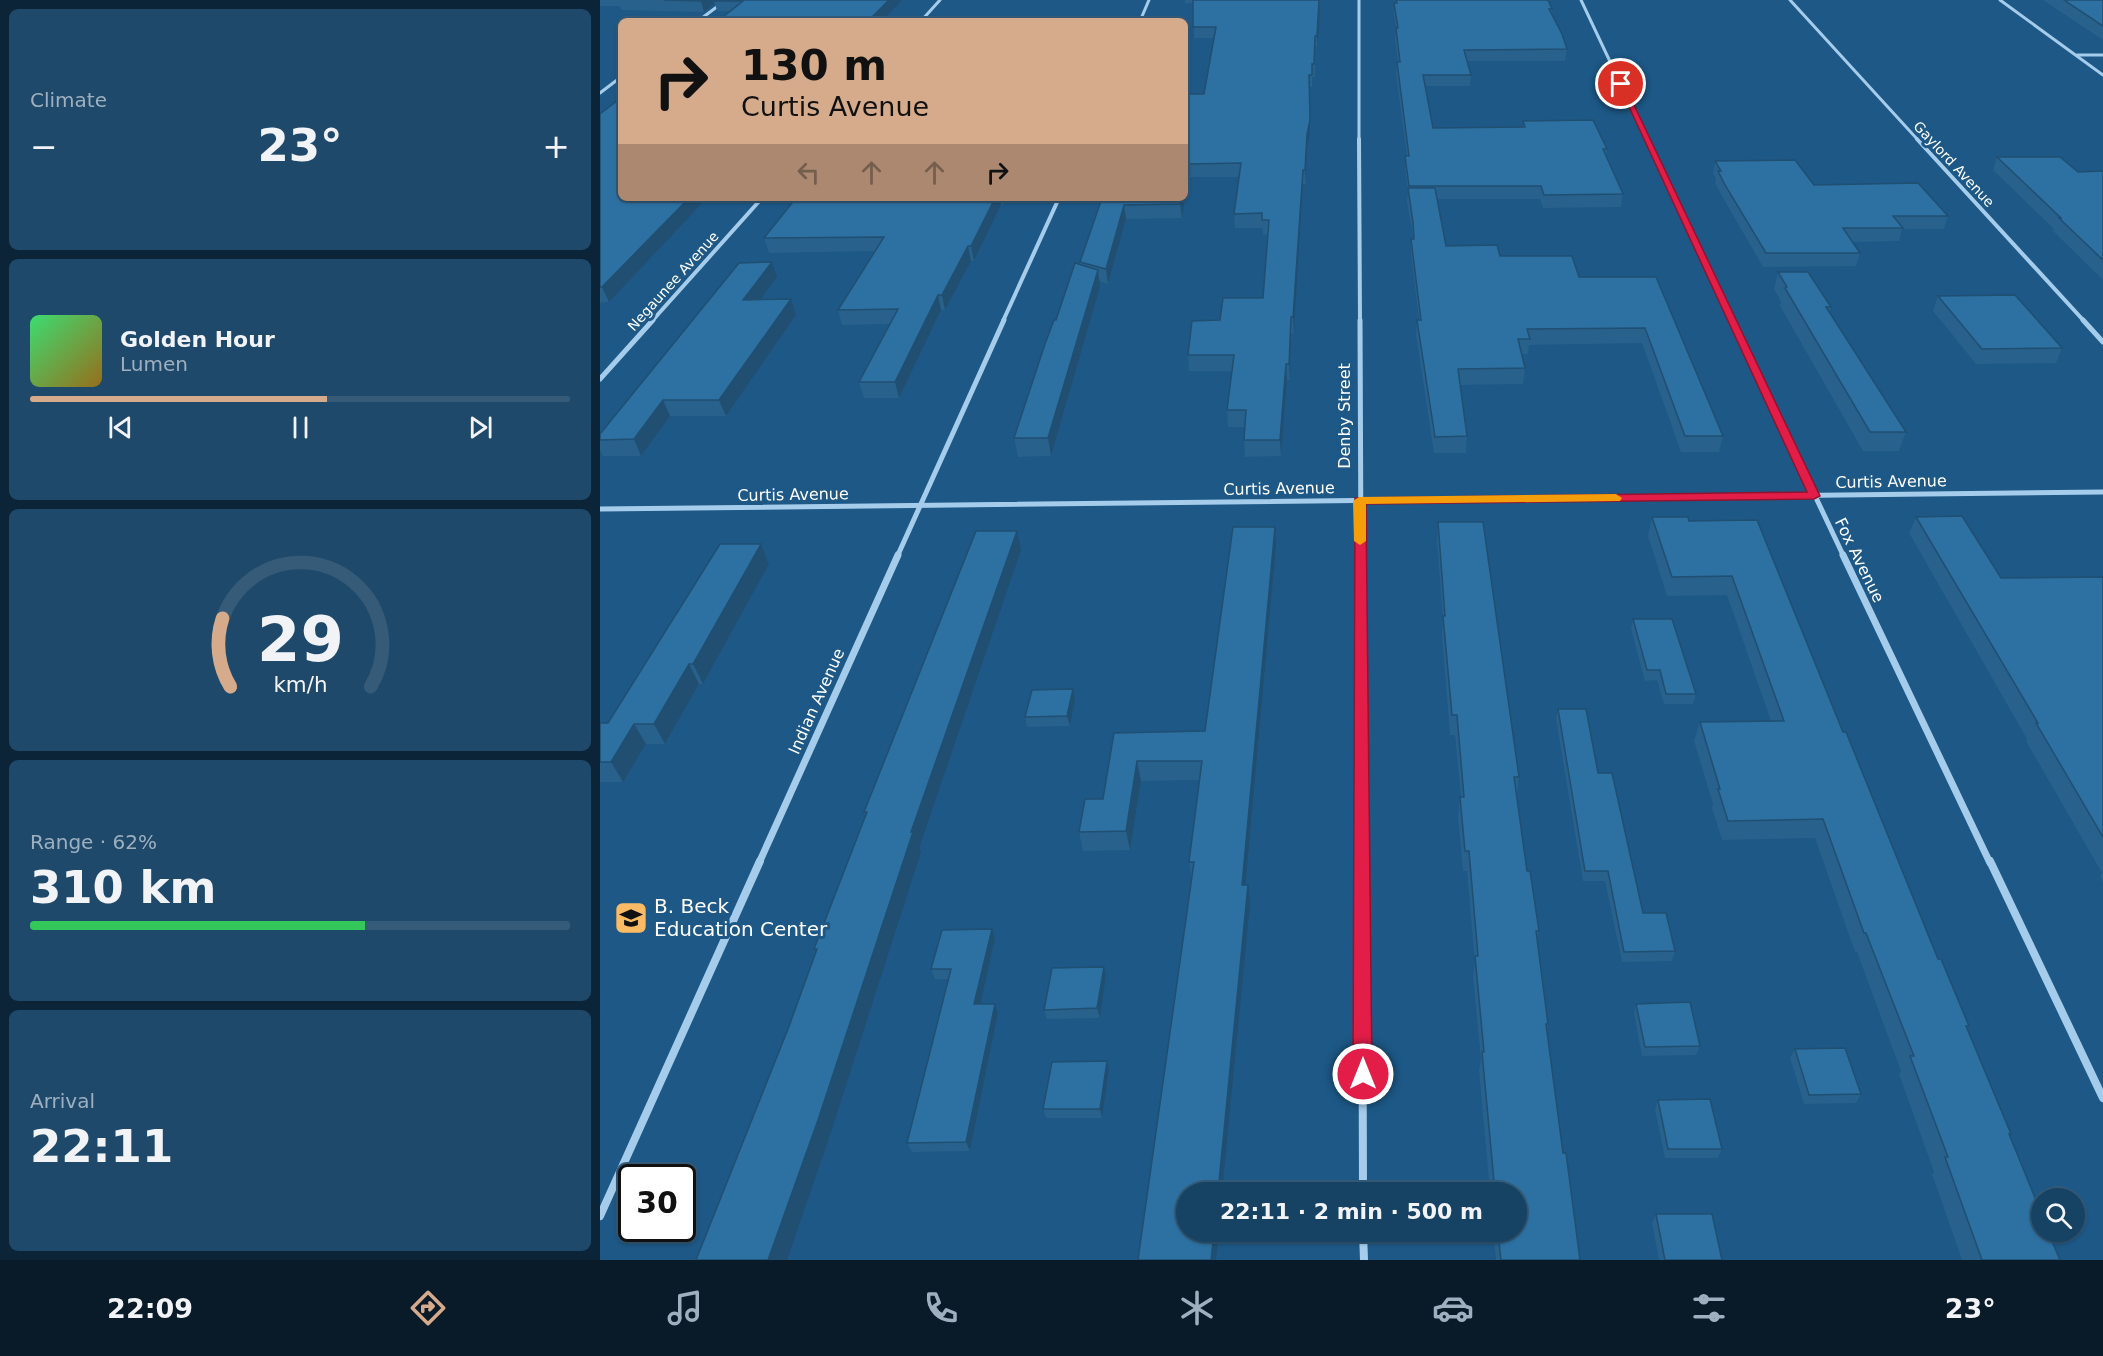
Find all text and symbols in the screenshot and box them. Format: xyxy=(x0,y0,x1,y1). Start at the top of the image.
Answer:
text: 130 m xyxy=(741,41,887,90)
icon: right xyxy=(642,42,720,120)
pin xyxy=(1595,58,1646,109)
icon: arrive xyxy=(1604,67,1637,100)
text: Climate xyxy=(30,88,107,112)
text: Curtis Avenue xyxy=(741,91,929,122)
street label: Gaylord Avenue xyxy=(1910,118,1998,210)
text: 23° xyxy=(257,119,343,172)
text: − xyxy=(30,127,58,166)
text: + xyxy=(542,127,570,166)
icon: left xyxy=(792,156,825,189)
icon: ahead xyxy=(855,156,888,189)
icon: ahead xyxy=(918,156,951,189)
icon: right xyxy=(981,156,1014,189)
street label: Negaunee Avenue xyxy=(624,228,722,334)
text: Golden Hour xyxy=(120,327,275,352)
text: Lumen xyxy=(120,352,188,376)
street label: Denby Street xyxy=(1335,363,1354,469)
icon: previous xyxy=(104,411,137,444)
icon: pause xyxy=(284,411,317,444)
icon: next xyxy=(464,411,497,444)
street label: Curtis Avenue xyxy=(1835,471,1947,492)
street label: Curtis Avenue xyxy=(1223,478,1335,499)
street label: Curtis Avenue xyxy=(737,484,849,505)
street label: Fox Avenue xyxy=(1831,515,1888,606)
text: 29 xyxy=(257,603,343,676)
street label: Indian Avenue xyxy=(785,645,848,757)
text: km/h xyxy=(273,672,327,697)
text: Range · 62% xyxy=(30,830,157,854)
text: 310 km xyxy=(30,861,216,914)
place label: B. Beck Education Center xyxy=(654,894,828,941)
school or university icon: B. Beck Education Center xyxy=(613,900,649,936)
position arrow xyxy=(1331,1042,1395,1106)
text: Arrival xyxy=(30,1089,95,1113)
text: 22:11 xyxy=(30,1120,173,1173)
speed limit sign: 30 xyxy=(618,1164,696,1242)
map controls xyxy=(2031,1188,2085,1242)
button: search xyxy=(2031,1188,2085,1242)
text: 22:11 · 2 min · 500 m xyxy=(1220,1199,1483,1224)
icon: directions xyxy=(407,1287,449,1329)
icon: music xyxy=(664,1287,706,1329)
icon: phone xyxy=(920,1287,962,1329)
icon: climate xyxy=(1176,1287,1218,1329)
icon: car xyxy=(1432,1287,1474,1329)
icon: filters xyxy=(1688,1287,1730,1329)
text: 22:09 xyxy=(107,1293,193,1324)
text: 23° xyxy=(1945,1293,1996,1324)

